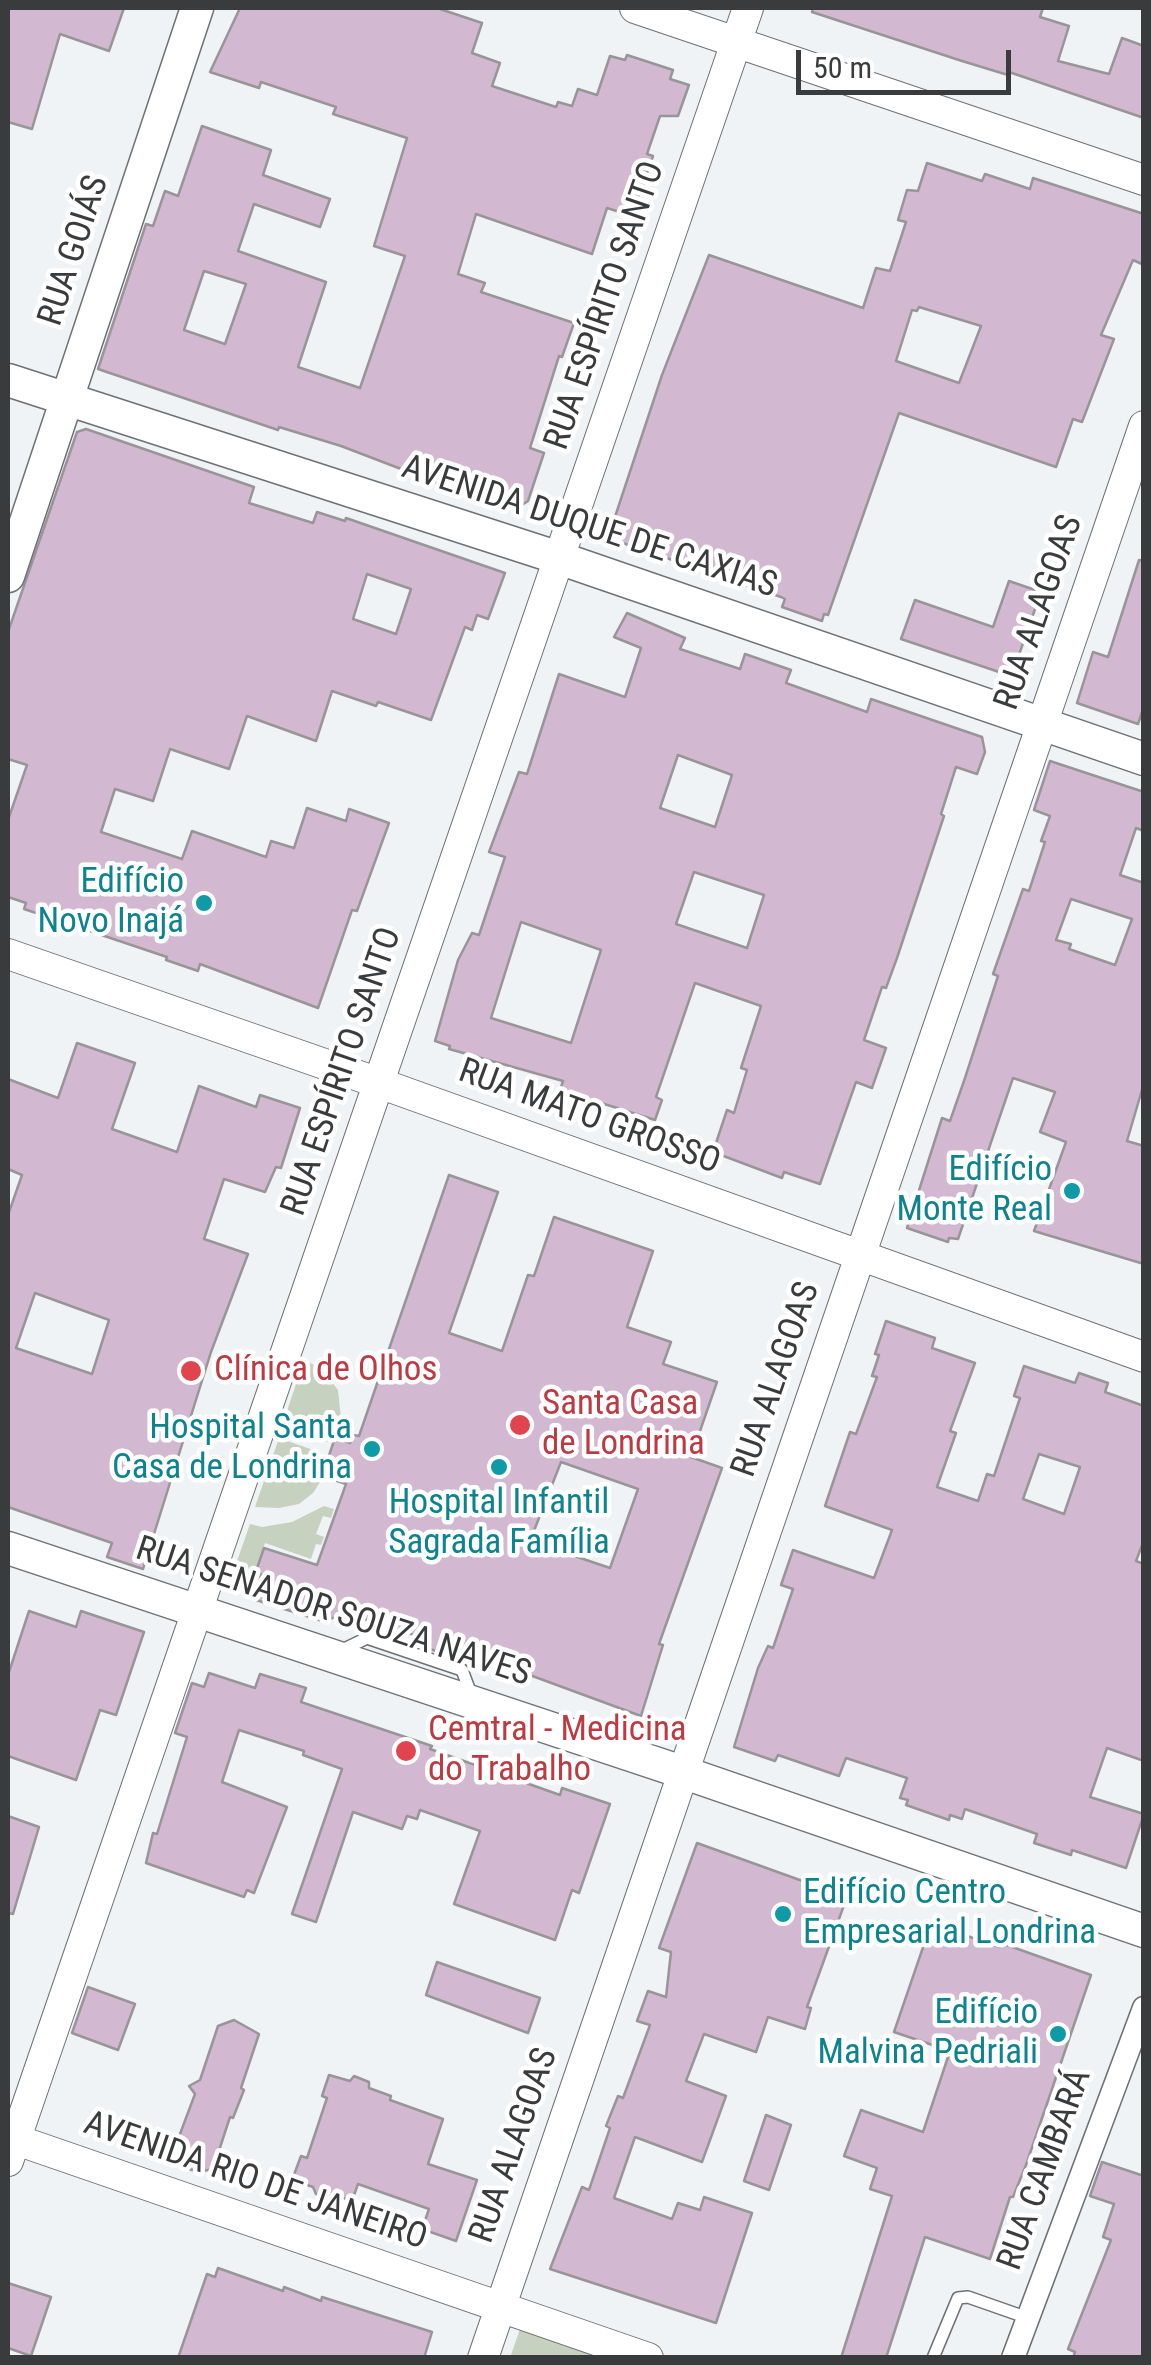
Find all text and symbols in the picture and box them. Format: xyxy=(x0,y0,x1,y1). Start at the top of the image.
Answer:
scale bar xyxy=(801,30,1016,92)
text: 50 m xyxy=(813,50,872,85)
street label: RUA ESPÍRITO SANTO xyxy=(537,157,675,455)
street label: RUA GOIÁS xyxy=(31,171,119,331)
street label: AVENIDA DUQUE DE CAXIAS xyxy=(396,447,782,609)
street label: RUA ALAGOAS xyxy=(987,510,1093,716)
place label: Edifício Novo Inajá xyxy=(38,862,184,944)
marker: Edifício Novo Inajá xyxy=(193,892,215,914)
street label: RUA ESPÍRITO SANTO xyxy=(274,923,412,1221)
street label: RUA MATO GROSSO xyxy=(453,1051,725,1185)
place label: Edifício Monte Real xyxy=(896,1150,1052,1232)
marker: Edifício Monte Real xyxy=(1061,1180,1083,1202)
street label: RUA ALAGOAS xyxy=(724,1277,830,1483)
place label: Clínica de Olhos xyxy=(214,1350,437,1392)
marker: Clínica de Olhos xyxy=(178,1358,204,1384)
place label: Santa Casa de Londrina xyxy=(542,1384,705,1466)
place label: Hospital Santa Casa de Londrina xyxy=(112,1408,352,1490)
marker: Santa Casa de Londrina xyxy=(507,1412,533,1438)
marker: Hospital Santa Casa de Londrina xyxy=(361,1438,383,1460)
marker: Hospital Infantil Sagrada Família xyxy=(488,1456,510,1478)
place label: Hospital Infantil Sagrada Família xyxy=(388,1483,610,1565)
street label: RUA SENADOR SOUZA NAVES xyxy=(130,1529,536,1697)
place label: Cemtral - Medicina do Trabalho xyxy=(428,1710,687,1792)
marker: Cemtral - Medicina do Trabalho xyxy=(393,1738,419,1764)
place label: Edifício Centro Empresarial Londrina xyxy=(803,1873,1096,1955)
marker: Edifício Centro Empresarial Londrina xyxy=(772,1903,794,1925)
place label: Edifício Malvina Pedriali xyxy=(818,1993,1038,2075)
marker: Edifício Malvina Pedriali xyxy=(1047,2023,1069,2045)
street label: RUA ALAGOAS xyxy=(462,2043,568,2249)
street label: RUA CAMBARÁ xyxy=(990,2064,1102,2276)
street label: AVENIDA RIO DE JANEIRO xyxy=(78,2104,432,2260)

